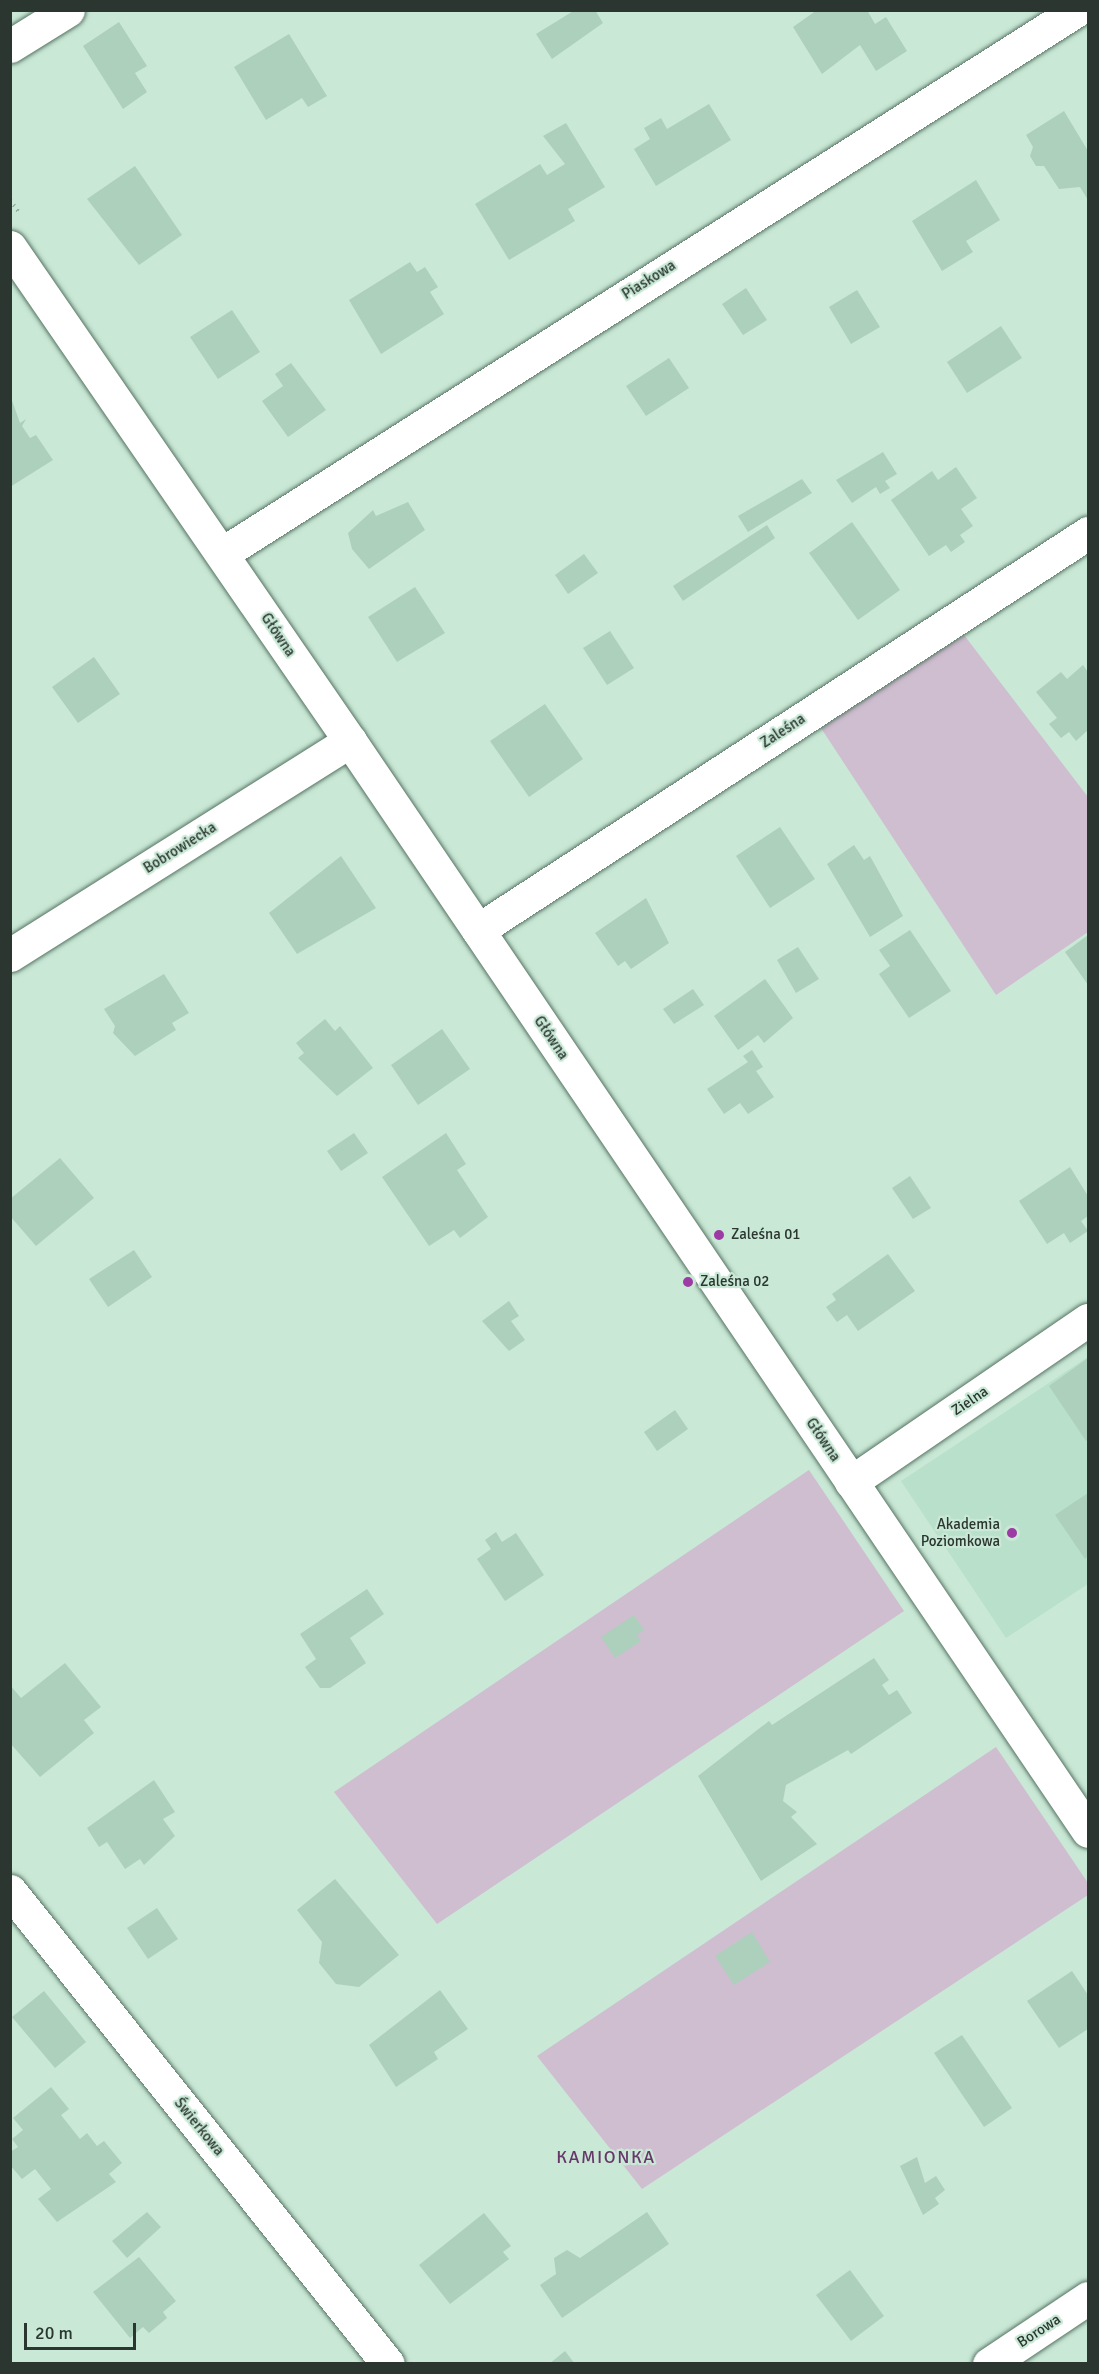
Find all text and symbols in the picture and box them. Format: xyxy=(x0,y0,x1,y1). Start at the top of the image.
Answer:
street label: Piaskowa xyxy=(619,256,679,304)
street label: Główna xyxy=(257,610,299,660)
street label: Zaleśna xyxy=(757,710,809,752)
street label: Bobrowiecka xyxy=(140,819,220,877)
street label: Główna xyxy=(530,1013,572,1063)
place label: Zaleśna 01 xyxy=(731,1226,800,1244)
marker: Zaleśna 01 xyxy=(712,1228,726,1242)
place label: Zaleśna 02 xyxy=(700,1273,769,1291)
marker: Zaleśna 02 xyxy=(681,1275,695,1289)
street label: Zielna xyxy=(948,1382,992,1420)
street label: Główna xyxy=(802,1415,844,1465)
place label: Akademia Poziomkowa xyxy=(921,1515,1000,1550)
marker: Akademia Poziomkowa xyxy=(1005,1526,1019,1540)
street label: Świerkowa xyxy=(170,2094,228,2160)
district label: KAMIONKA xyxy=(556,2146,656,2168)
street label: Borowa xyxy=(1014,2310,1064,2352)
scale bar xyxy=(27,2311,140,2349)
text: 20 m xyxy=(35,2322,73,2344)

